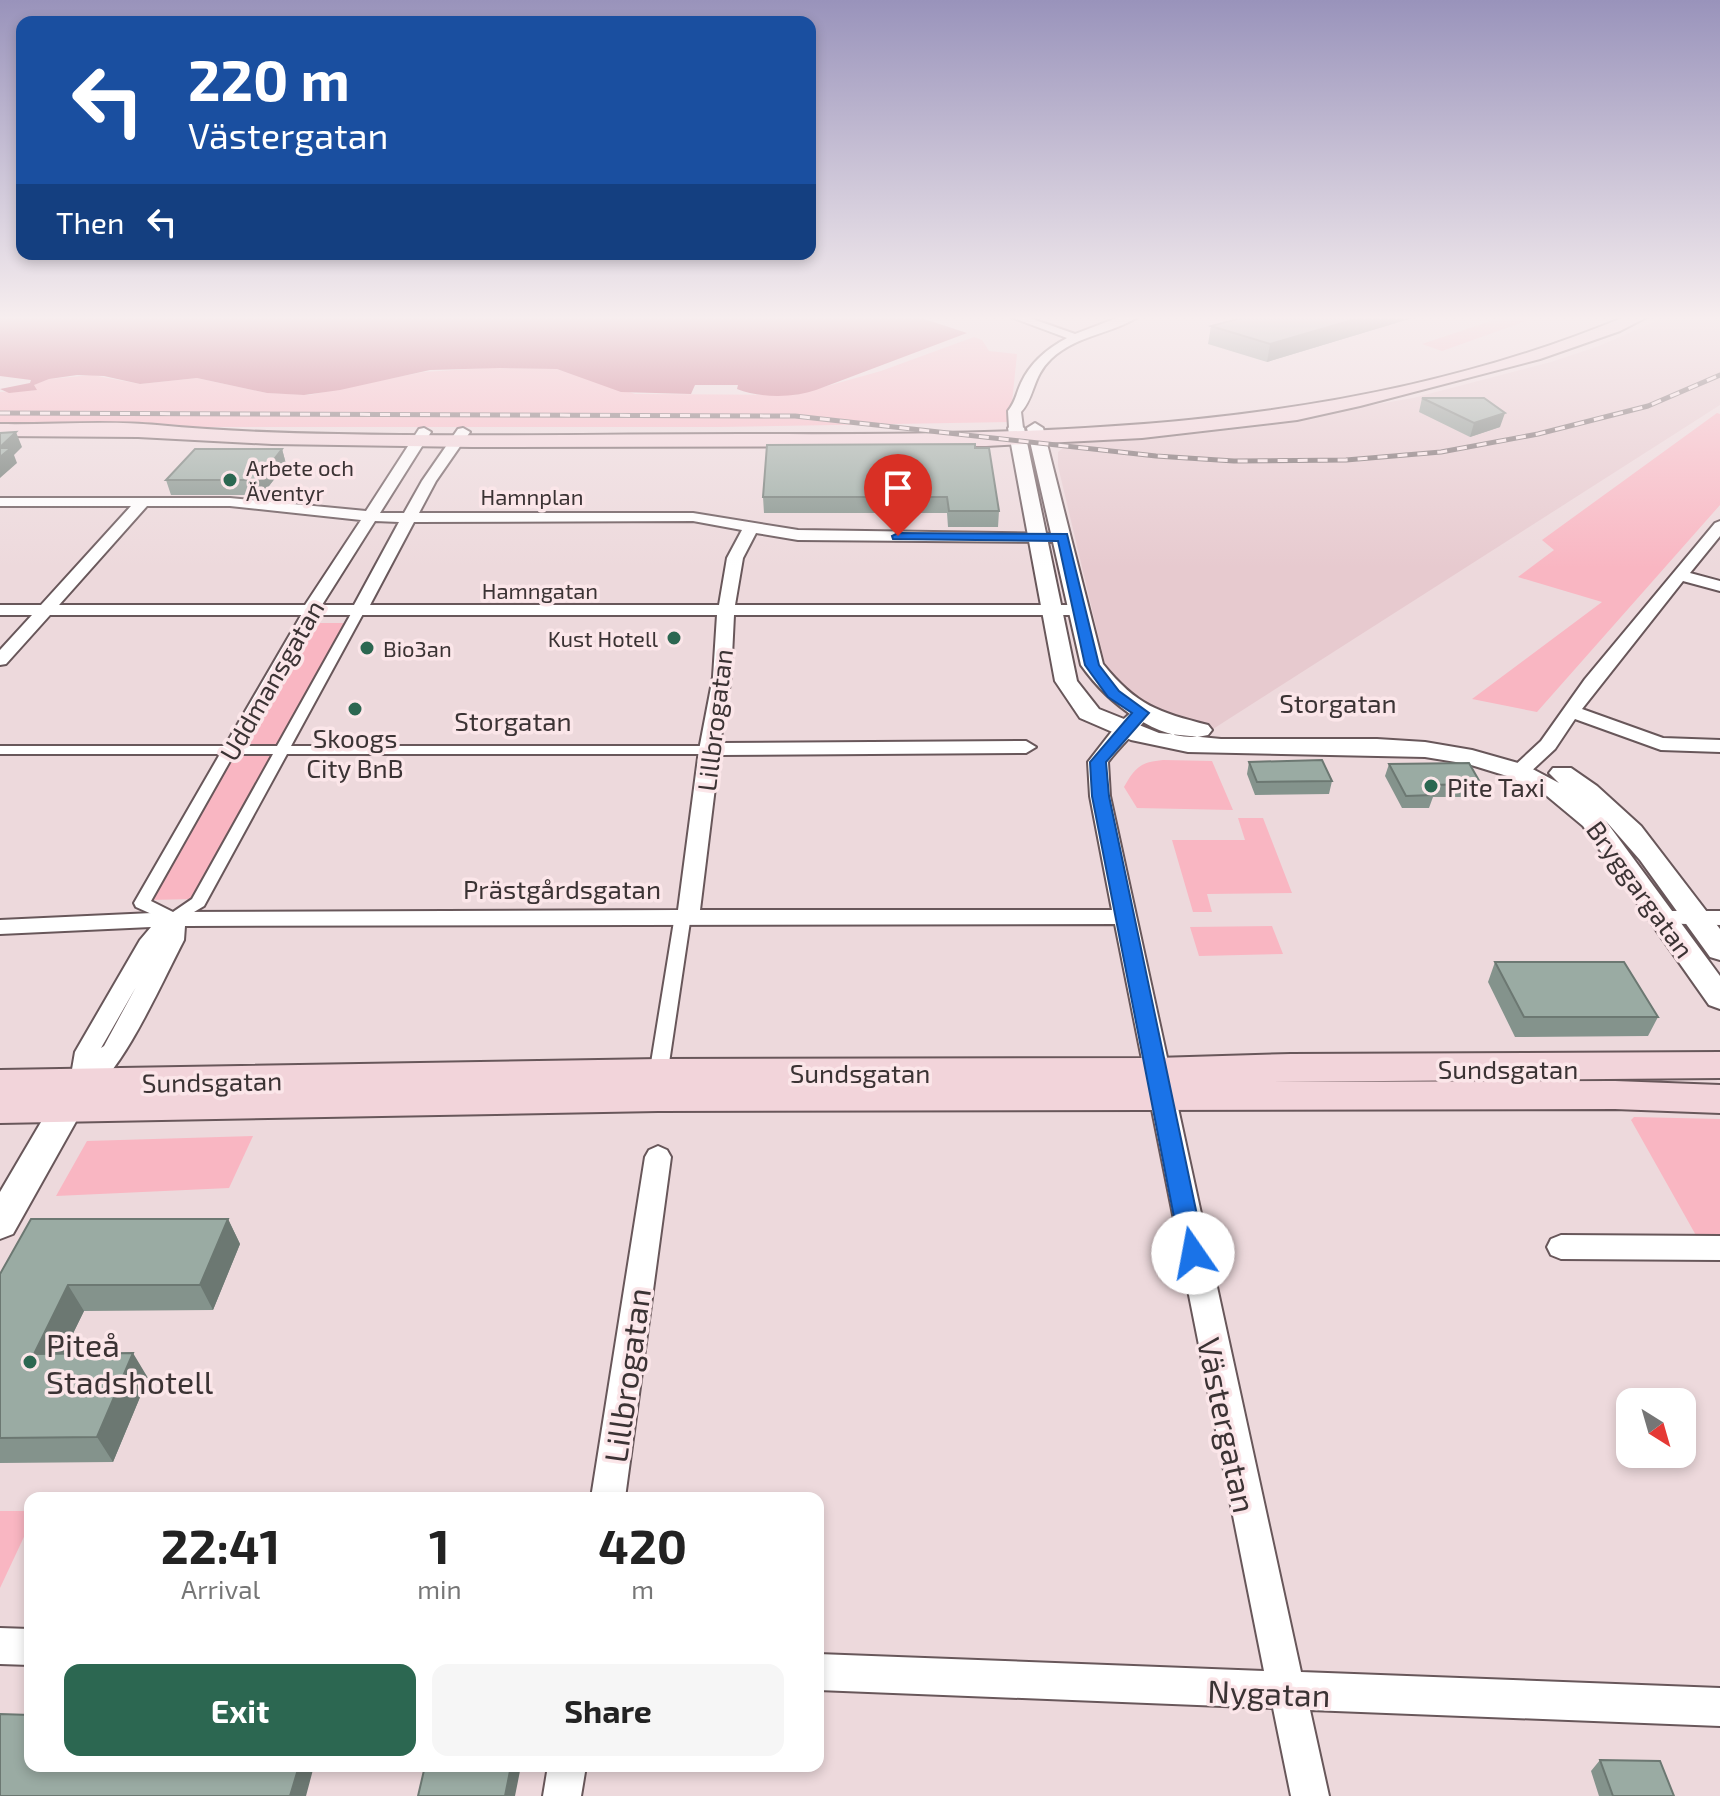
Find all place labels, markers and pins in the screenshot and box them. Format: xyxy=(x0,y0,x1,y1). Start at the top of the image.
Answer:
place label: Arbete och Äventyr xyxy=(246,454,354,505)
pin xyxy=(864,454,932,536)
marker: Arbete och Äventyr xyxy=(221,471,239,489)
place label: Kust Hotell xyxy=(548,625,658,651)
marker: Kust Hotell xyxy=(665,629,683,647)
place label: Bio3an xyxy=(383,635,452,661)
marker: Bio3an xyxy=(358,639,376,657)
marker: Skoogs City BnB xyxy=(346,700,364,718)
place label: Skoogs City BnB xyxy=(306,722,404,783)
place label: Pite Taxi xyxy=(1447,771,1545,802)
marker: Pite Taxi xyxy=(1422,777,1440,795)
place label: Piteå Stadshotell xyxy=(46,1325,214,1400)
marker: Piteå Stadshotell xyxy=(21,1353,39,1371)

